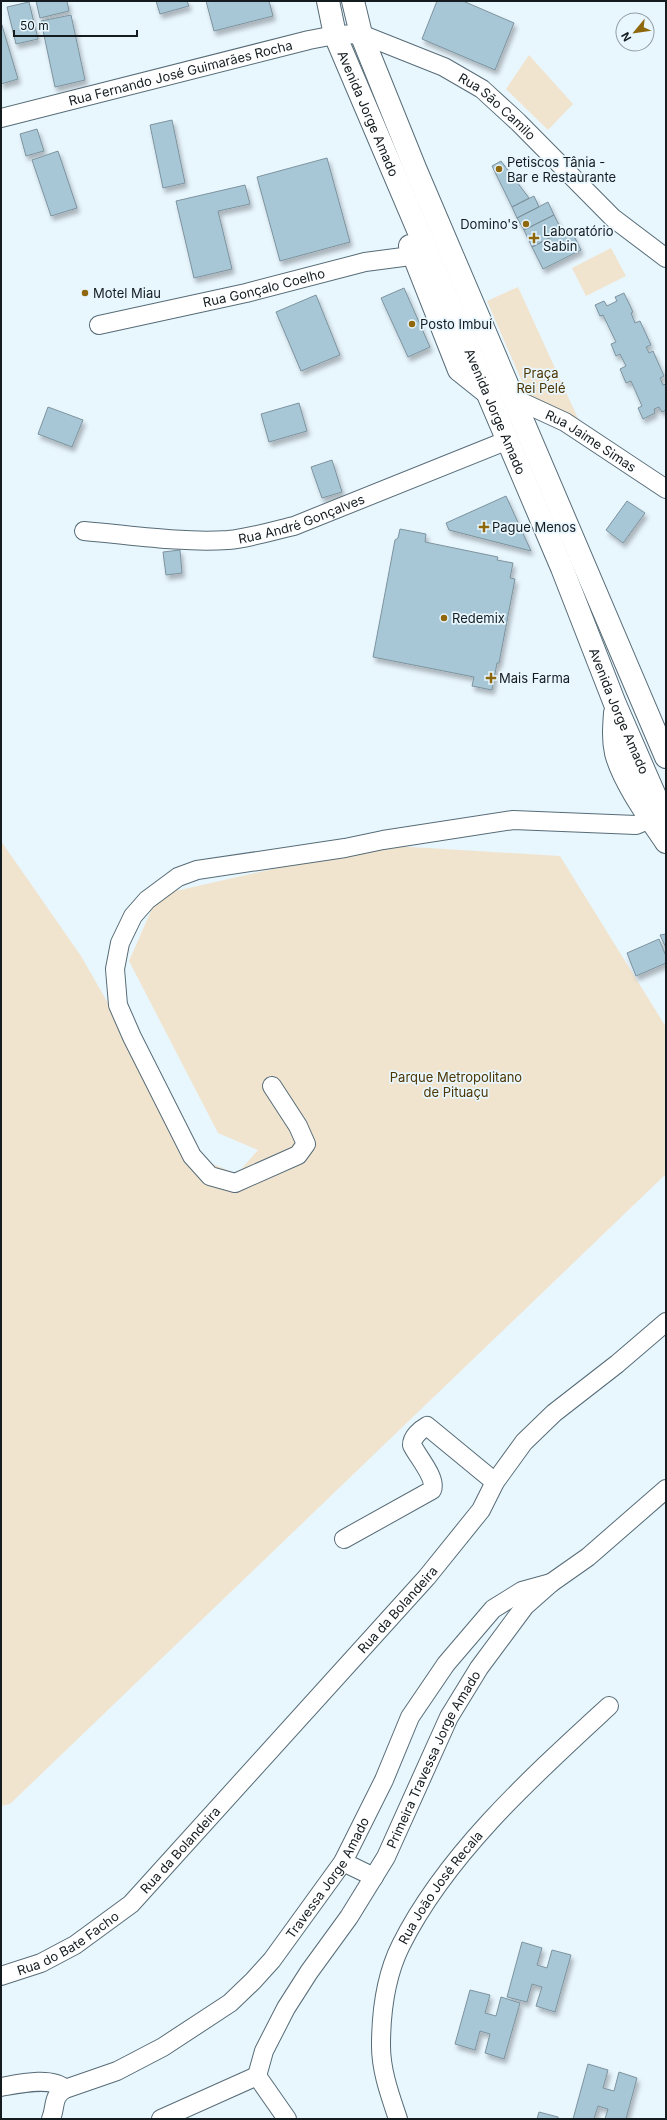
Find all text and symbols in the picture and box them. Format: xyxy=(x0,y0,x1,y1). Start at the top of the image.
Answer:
scale bar xyxy=(14,12,137,38)
north arrow xyxy=(615,12,655,52)
text: 50 m xyxy=(20,18,49,33)
text: N xyxy=(618,30,634,44)
street label: Rua Fernando José Guimarães Rocha xyxy=(67,37,294,109)
street label: Avenida Jorge Amado xyxy=(335,48,402,179)
street label: Rua São Camilo xyxy=(456,69,539,143)
place label: Petiscos Tânia - Bar e Restaurante xyxy=(507,154,616,185)
marker: Petiscos Tânia - Bar e Restaurante xyxy=(494,164,504,174)
place label: Domino's xyxy=(460,216,518,232)
marker: Domino's xyxy=(521,219,531,229)
place label: Laboratório Sabin xyxy=(543,223,614,254)
marker: Laboratório Sabin xyxy=(528,232,540,244)
street label: Rua Gonçalo Coelho xyxy=(201,265,327,310)
place label: Motel Miau xyxy=(93,285,161,301)
marker: Motel Miau xyxy=(80,288,90,298)
place label: Posto Imbuí xyxy=(420,316,493,332)
marker: Posto Imbuí xyxy=(407,319,417,329)
street label: Avenida Jorge Amado xyxy=(462,346,529,477)
park label: Praça Rei Pelé xyxy=(516,365,566,396)
street label: Rua Jaime Simas xyxy=(543,406,640,475)
street label: Rua André Gonçalves xyxy=(237,490,367,547)
place label: Pague Menos xyxy=(492,519,576,535)
marker: Pague Menos xyxy=(479,522,489,532)
place label: Redemix xyxy=(452,610,505,626)
marker: Redemix xyxy=(439,613,449,623)
street label: Avenida Jorge Amado xyxy=(586,646,653,777)
place label: Mais Farma xyxy=(499,670,570,686)
marker: Mais Farma xyxy=(486,673,496,683)
park label: Parque Metropolitano de Pituaçu xyxy=(390,1069,522,1100)
street label: Rua da Bolandeira xyxy=(354,1563,441,1656)
street label: Primeira Travessa Jorge Amado xyxy=(383,1667,484,1851)
street label: Rua da Bolandeira xyxy=(137,1803,223,1896)
street label: Travessa Jorge Amado xyxy=(282,1814,372,1942)
street label: Rua João José Recala xyxy=(395,1827,486,1947)
street label: Rua do Bate Facho xyxy=(15,1908,122,1978)

